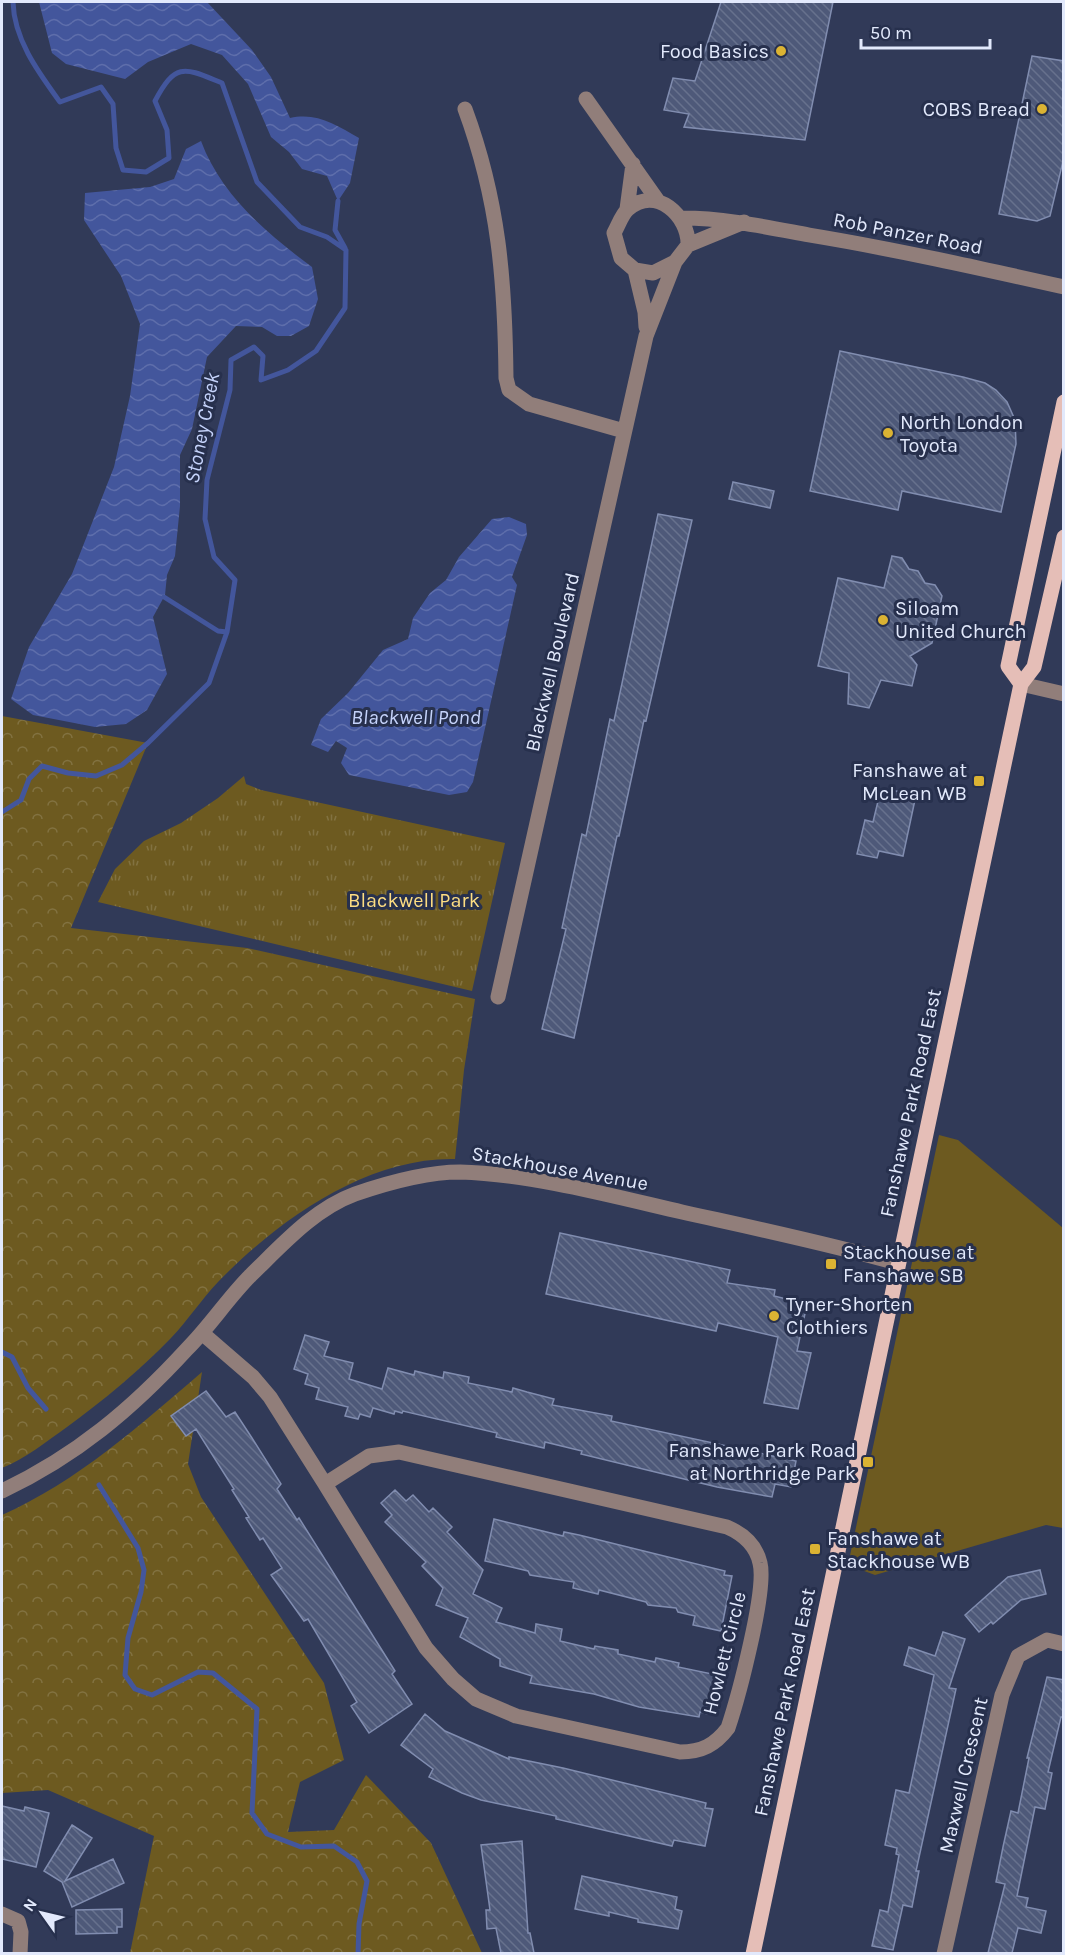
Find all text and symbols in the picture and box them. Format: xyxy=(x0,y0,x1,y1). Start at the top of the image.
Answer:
scale bar xyxy=(861,12,990,50)
text: 50 m xyxy=(870,22,912,44)
place label: Food Basics xyxy=(660,40,769,63)
marker: Food Basics xyxy=(774,44,788,58)
place label: COBS Bread xyxy=(923,98,1030,121)
marker: COBS Bread xyxy=(1035,102,1049,116)
street label: Rob Panzer Road xyxy=(831,208,985,259)
water label: Stoney Creek xyxy=(179,370,225,486)
place label: North London Toyota xyxy=(900,411,1023,457)
marker: North London Toyota xyxy=(881,426,895,440)
street label: Blackwell Boulevard xyxy=(521,570,584,754)
place label: Siloam United Church xyxy=(895,597,1027,643)
marker: Siloam United Church xyxy=(876,613,890,627)
water label: Blackwell Pond xyxy=(351,705,481,729)
place label: Fanshawe at McLean WB xyxy=(852,759,967,805)
marker: Fanshawe at McLean WB xyxy=(972,774,986,788)
park label: Blackwell Park xyxy=(348,889,480,912)
street label: Fanshawe Park Road East xyxy=(875,987,946,1219)
street label: Stackhouse Avenue xyxy=(470,1142,650,1195)
place label: Stackhouse at Fanshawe SB xyxy=(843,1241,975,1287)
marker: Stackhouse at Fanshawe SB xyxy=(824,1257,838,1271)
place label: Tyner-Shorten Clothiers xyxy=(786,1293,913,1339)
marker: Tyner-Shorten Clothiers xyxy=(767,1309,781,1323)
place label: Fanshawe Park Road at Northridge Park xyxy=(668,1439,856,1485)
marker: Fanshawe Park Road at Northridge Park xyxy=(861,1455,875,1469)
place label: Fanshawe at Stackhouse WB xyxy=(827,1527,970,1573)
marker: Fanshawe at Stackhouse WB xyxy=(808,1542,822,1556)
street label: Fanshawe Park Road East xyxy=(749,1586,820,1818)
street label: Howlett Circle xyxy=(698,1589,751,1717)
street label: Maxwell Crescent xyxy=(934,1694,993,1855)
north arrow xyxy=(12,1883,72,1943)
text: N xyxy=(19,1895,41,1915)

